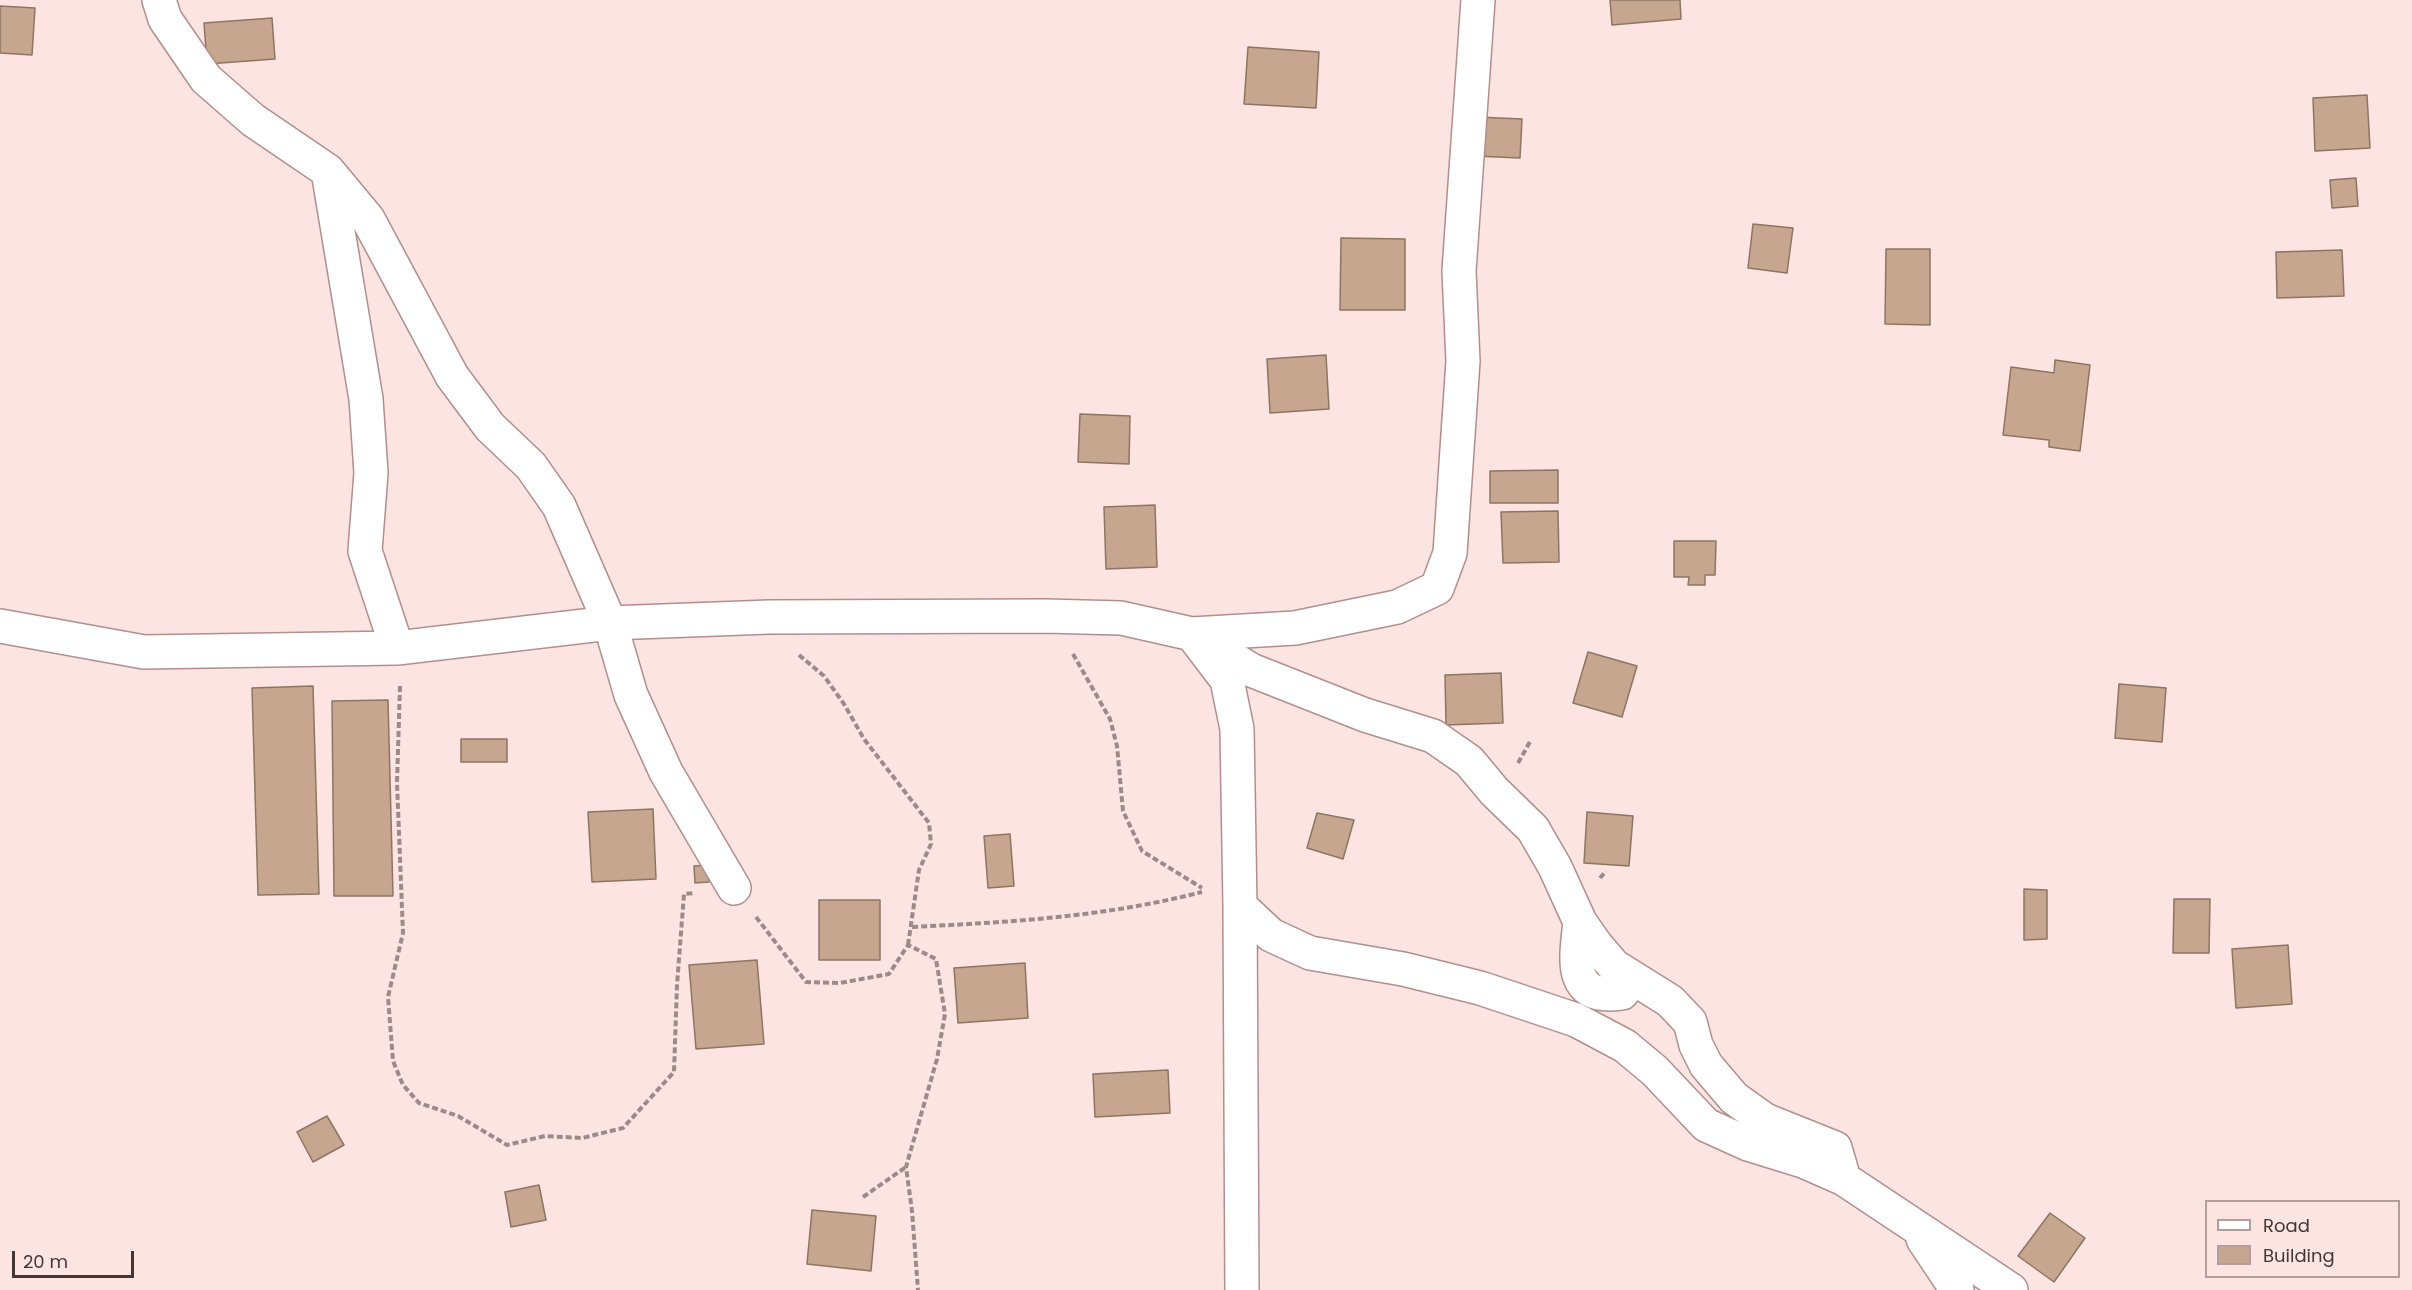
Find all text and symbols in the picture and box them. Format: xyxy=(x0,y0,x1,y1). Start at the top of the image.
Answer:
legend xyxy=(2205,1200,2400,1278)
text: Road xyxy=(2263,1213,2310,1238)
scale bar xyxy=(15,1239,136,1277)
text: Building xyxy=(2263,1243,2335,1268)
text: 20 m xyxy=(23,1249,68,1274)

